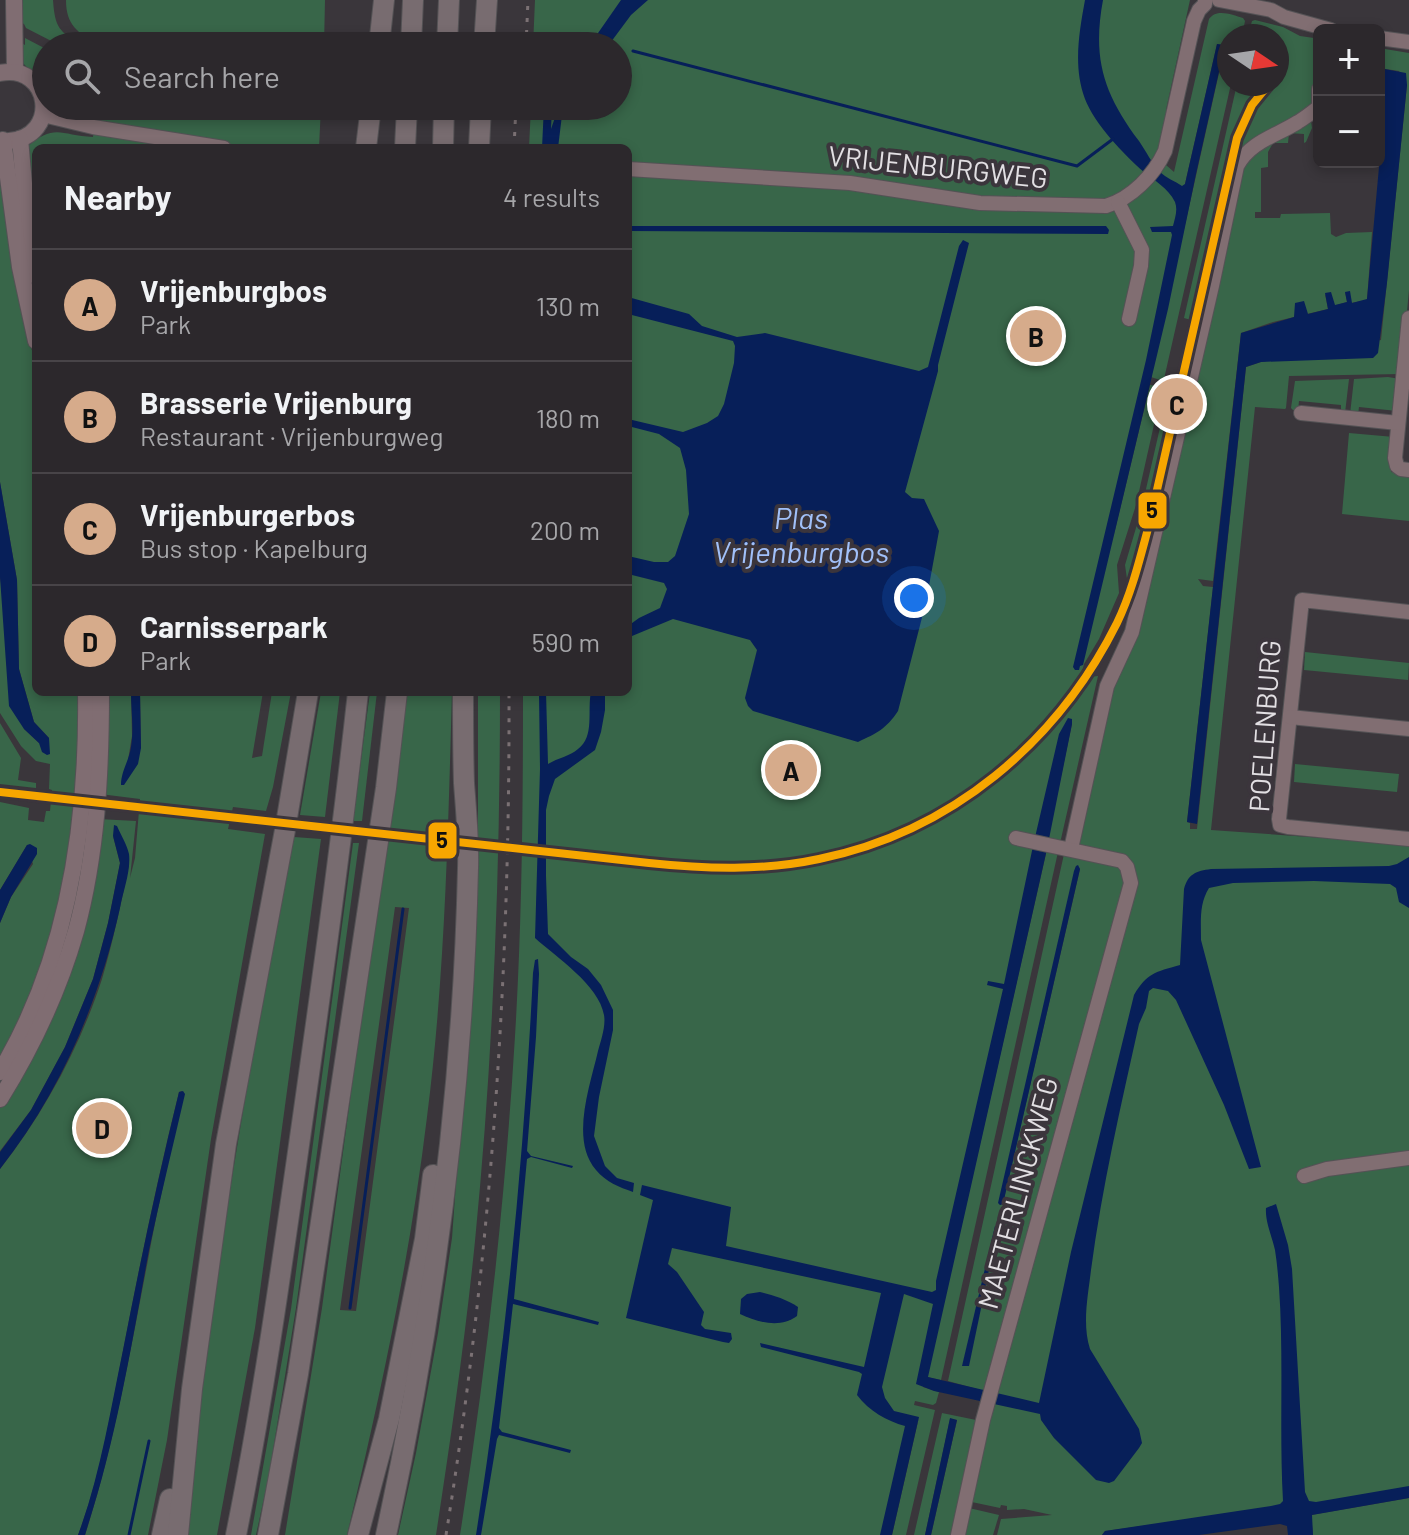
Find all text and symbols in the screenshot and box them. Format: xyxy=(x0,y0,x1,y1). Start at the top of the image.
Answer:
north arrow xyxy=(1217,24,1289,96)
map controls xyxy=(1313,24,1385,168)
button: + xyxy=(1313,24,1385,96)
search box xyxy=(32,32,632,120)
icon: search xyxy=(60,54,104,98)
text: Search here xyxy=(124,58,280,94)
button: − xyxy=(1313,96,1385,168)
street label: VRIJENBURGWEG xyxy=(827,138,1050,194)
text: Nearby xyxy=(64,176,172,217)
text: 4 results xyxy=(503,181,600,212)
text: Vrijenburgbos xyxy=(140,272,327,308)
text: A xyxy=(81,290,99,321)
text: 130 m xyxy=(536,290,600,321)
pin: B xyxy=(1010,306,1062,366)
text: Park xyxy=(140,308,191,339)
pin: C xyxy=(1151,374,1203,434)
text: Brasserie Vrijenburg xyxy=(140,384,412,420)
text: B xyxy=(82,402,98,433)
text: 180 m xyxy=(536,402,600,433)
text: Restaurant · Vrijenburgweg xyxy=(140,420,443,451)
line badge: 5 xyxy=(1137,491,1168,530)
text: Vrijenburgerbos xyxy=(140,496,355,532)
text: 5 xyxy=(1146,496,1158,522)
water label: Plas Vrijenburgbos xyxy=(713,499,889,569)
text: C xyxy=(82,514,98,545)
text: 200 m xyxy=(530,514,600,545)
text: Bus stop · Kapelburg xyxy=(140,532,368,563)
your location xyxy=(894,578,934,618)
text: Carnisserpark xyxy=(140,608,328,644)
text: D xyxy=(82,626,98,657)
text: 590 m xyxy=(532,626,600,657)
street label: POELENBURG xyxy=(1241,639,1287,813)
text: Park xyxy=(140,644,191,675)
pin: A xyxy=(765,740,817,800)
line badge: 5 xyxy=(427,821,458,860)
text: 5 xyxy=(436,826,448,852)
street label: MAETERLINCKWEG xyxy=(970,1073,1064,1312)
pin: D xyxy=(76,1098,128,1158)

